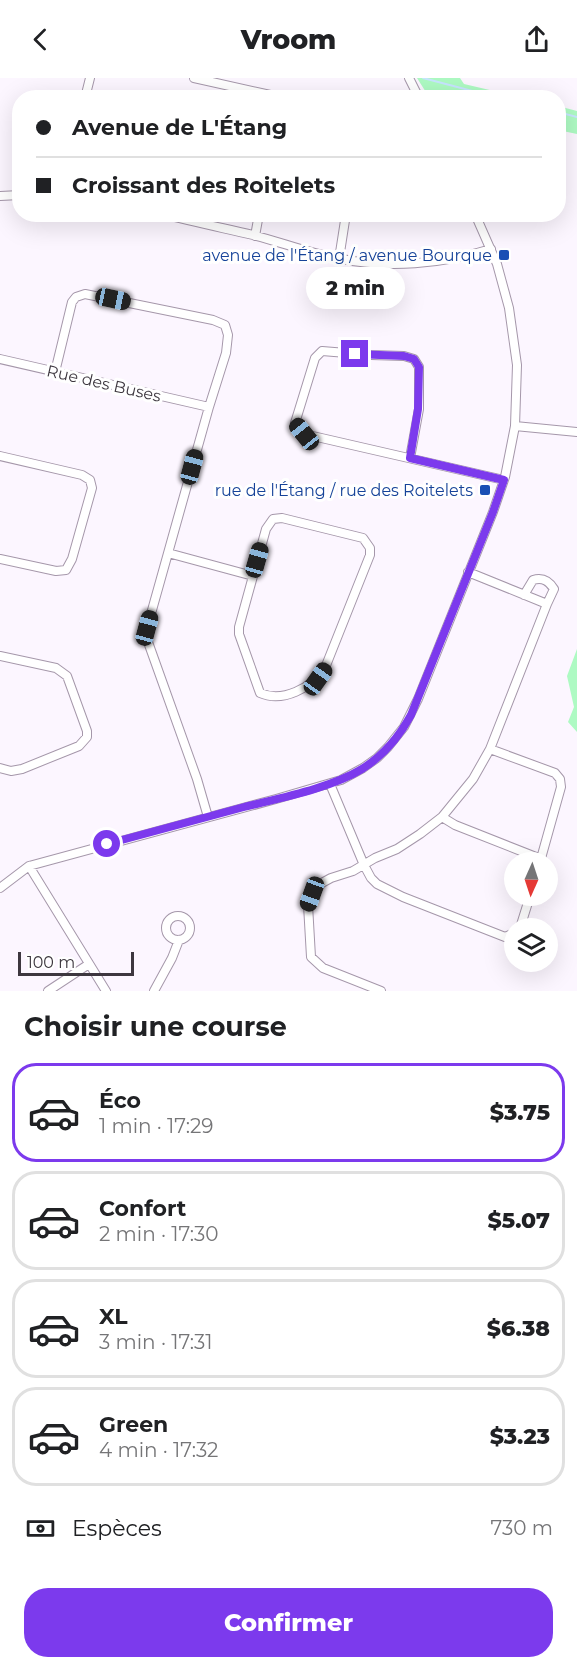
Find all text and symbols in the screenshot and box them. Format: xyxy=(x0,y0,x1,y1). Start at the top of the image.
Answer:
icon: back xyxy=(24,23,57,56)
text: Vroom xyxy=(241,23,336,56)
icon: share xyxy=(520,23,553,56)
text: Avenue de L'Étang xyxy=(72,114,287,141)
text: Croissant des Roitelets xyxy=(72,172,335,199)
place label: avenue de l'Étang / avenue Bourque xyxy=(202,246,492,265)
marker: avenue de l'Étang / avenue Bourque xyxy=(497,248,511,262)
callout: 2 min xyxy=(306,267,404,309)
text: 2 min xyxy=(326,276,385,300)
car xyxy=(94,286,132,312)
route end xyxy=(341,340,368,367)
street label: Rue des Buses xyxy=(45,361,163,406)
car xyxy=(286,414,322,454)
car xyxy=(179,447,205,487)
place label: rue de l'Étang / rue des Roitelets xyxy=(215,481,473,500)
marker: rue de l'Étang / rue des Roitelets xyxy=(478,483,492,497)
car xyxy=(243,540,271,580)
car xyxy=(134,608,160,648)
car xyxy=(300,659,336,699)
route start xyxy=(93,830,120,857)
north arrow xyxy=(504,852,558,906)
map controls xyxy=(504,852,558,972)
car xyxy=(297,874,327,914)
button: layers xyxy=(504,918,558,972)
scale bar xyxy=(18,949,134,977)
text: 100 m xyxy=(27,953,75,972)
text: Choisir une course xyxy=(24,1010,287,1043)
icon: car xyxy=(27,1086,81,1140)
text: Éco xyxy=(99,1087,141,1114)
text: $3.75 xyxy=(490,1099,550,1126)
text: 1 min · 17:29 xyxy=(99,1114,213,1138)
icon: car xyxy=(27,1194,81,1248)
text: Confort xyxy=(99,1195,186,1222)
text: $5.07 xyxy=(488,1207,550,1234)
text: 2 min · 17:30 xyxy=(99,1222,219,1246)
icon: car xyxy=(27,1302,81,1356)
text: XL xyxy=(99,1303,128,1330)
text: $6.38 xyxy=(487,1315,550,1342)
text: 3 min · 17:31 xyxy=(99,1330,213,1354)
icon: car xyxy=(27,1410,81,1464)
text: Green xyxy=(99,1411,168,1438)
text: $3.23 xyxy=(490,1423,550,1450)
text: 4 min · 17:32 xyxy=(99,1438,218,1462)
icon: cash xyxy=(24,1512,57,1545)
text: Espèces xyxy=(72,1515,162,1542)
text: 730 m xyxy=(490,1516,553,1540)
button: Confirmer xyxy=(24,1588,553,1657)

